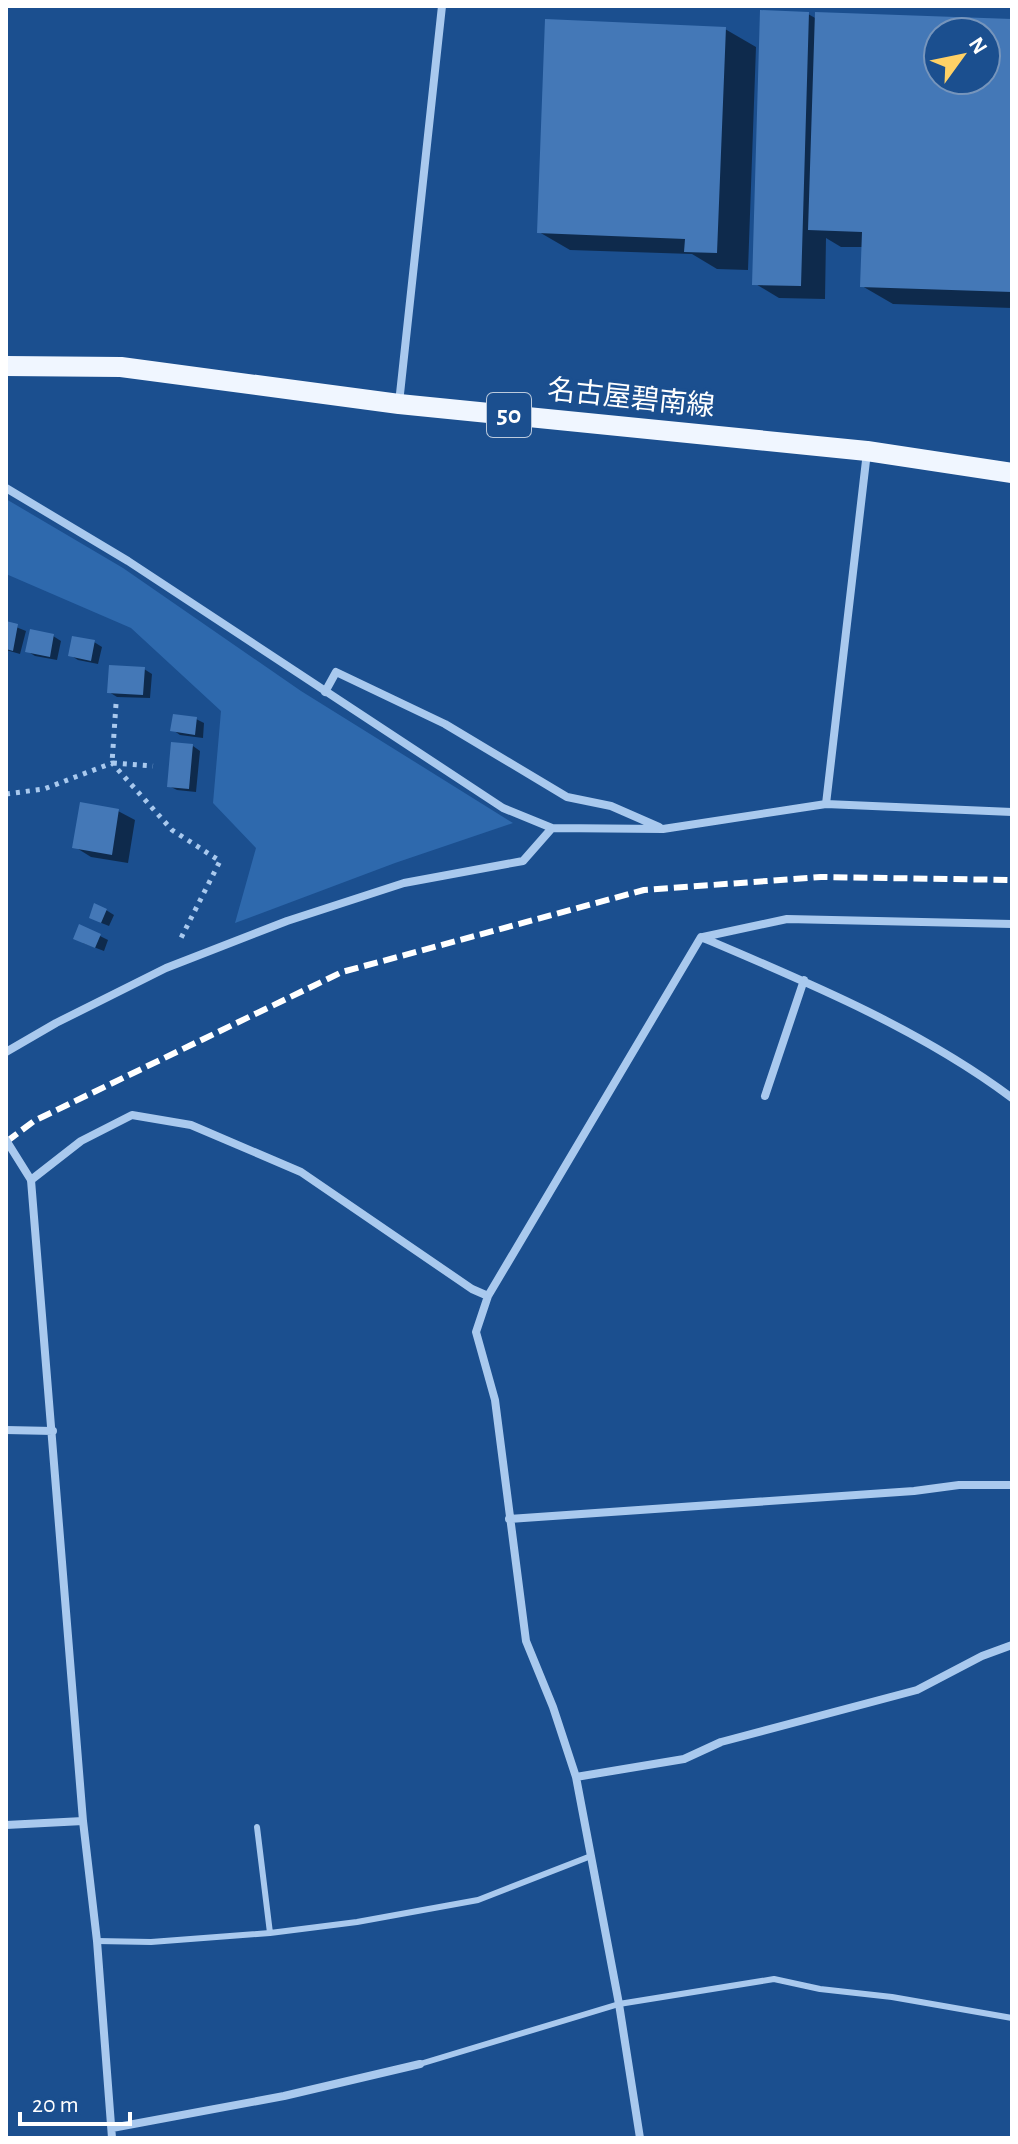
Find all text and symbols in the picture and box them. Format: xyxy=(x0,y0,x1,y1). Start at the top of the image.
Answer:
north arrow xyxy=(922,16,1002,96)
text: N xyxy=(965,33,991,58)
street label: 名古屋碧南線 xyxy=(546,374,716,422)
road number: 50 xyxy=(487,393,531,437)
scale bar xyxy=(20,2076,130,2126)
text: 20 m xyxy=(32,2093,79,2117)

